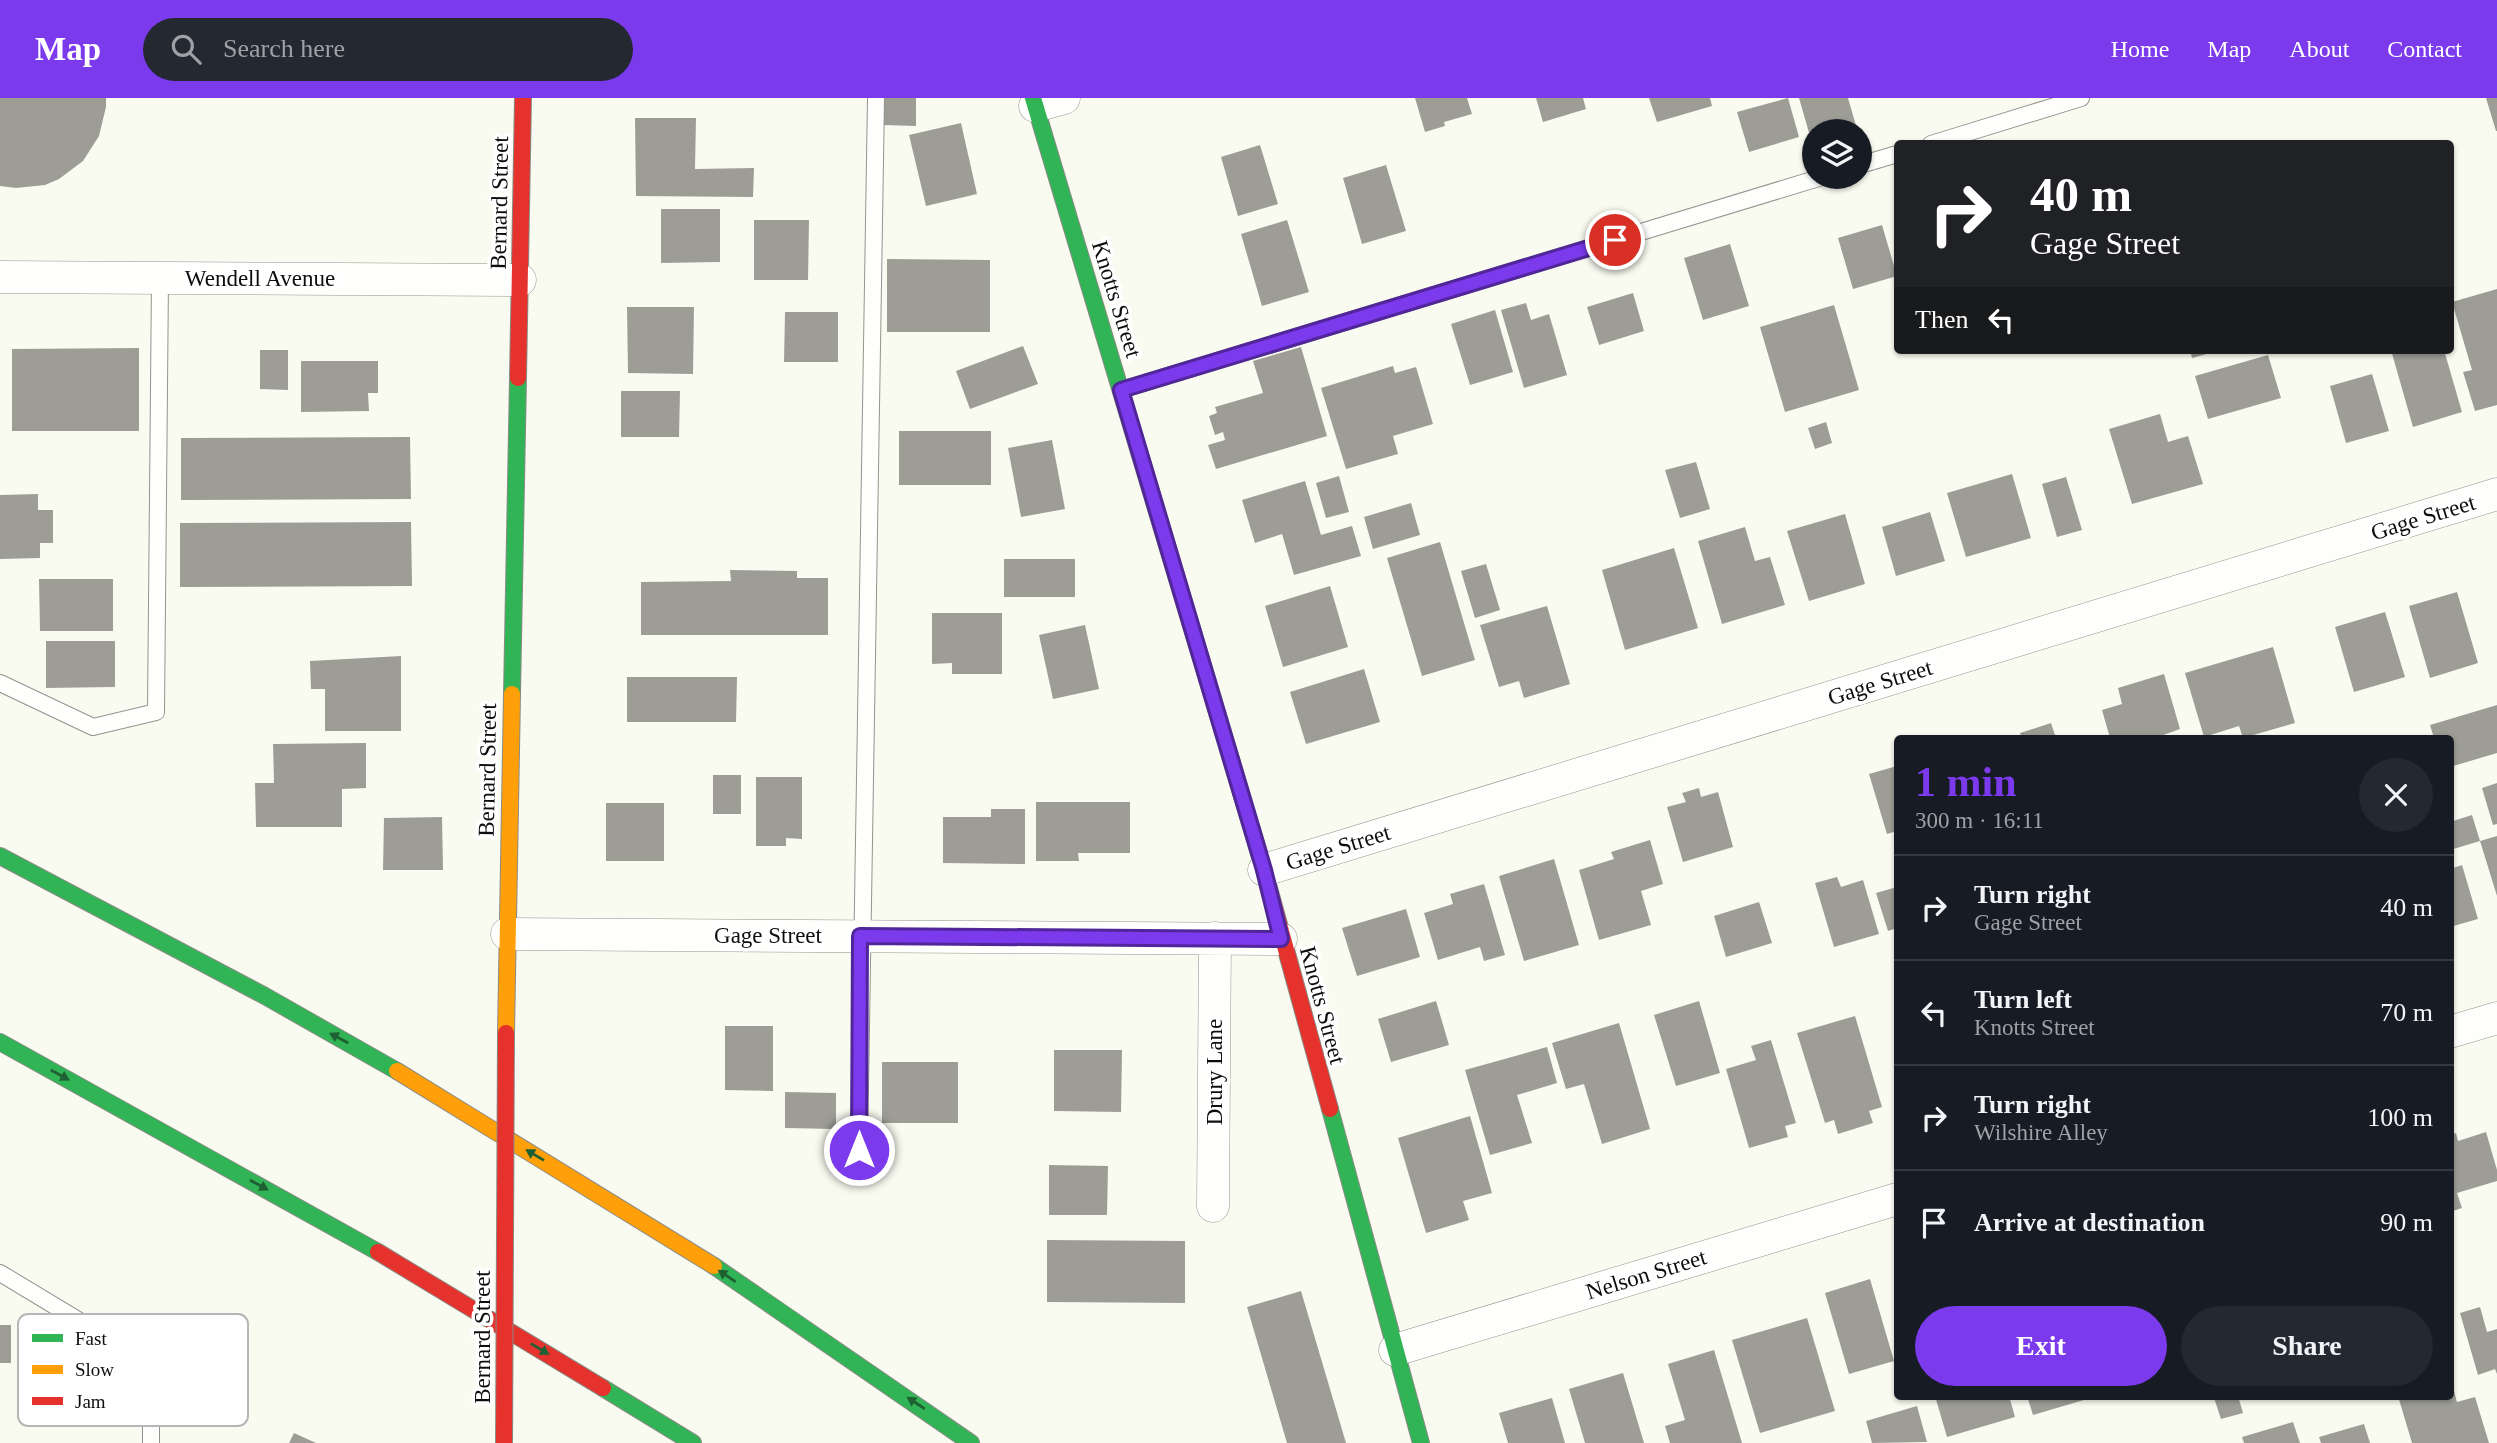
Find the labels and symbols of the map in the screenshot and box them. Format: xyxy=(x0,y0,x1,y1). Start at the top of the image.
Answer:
street label: Bernard Street xyxy=(486,135,513,270)
pin xyxy=(1585,210,1645,270)
street label: Knotts Street xyxy=(1087,238,1146,361)
street label: Wendell Avenue xyxy=(185,266,335,291)
street label: Gage Street xyxy=(2368,490,2479,545)
street label: Gage Street xyxy=(1825,655,1936,710)
street label: Bernard Street xyxy=(474,702,501,837)
street label: Gage Street xyxy=(1283,820,1394,875)
street label: Gage Street xyxy=(714,923,823,948)
street label: Knotts Street xyxy=(1295,944,1350,1067)
street label: Drury Lane xyxy=(1202,1019,1227,1125)
one-way arrow xyxy=(330,1032,349,1044)
one-way arrow xyxy=(50,1069,69,1081)
position arrow xyxy=(822,1113,896,1187)
one-way arrow xyxy=(525,1149,544,1161)
one-way arrow xyxy=(249,1179,269,1191)
street label: Nelson Street xyxy=(1583,1244,1710,1305)
street label: Bernard Street xyxy=(470,1270,495,1404)
one-way arrow xyxy=(718,1270,737,1283)
legend xyxy=(18,1314,248,1426)
text: Fast xyxy=(75,1328,107,1349)
one-way arrow xyxy=(530,1343,549,1355)
text: Slow xyxy=(75,1359,114,1380)
text: Jam xyxy=(75,1391,106,1412)
one-way arrow xyxy=(907,1396,925,1410)

